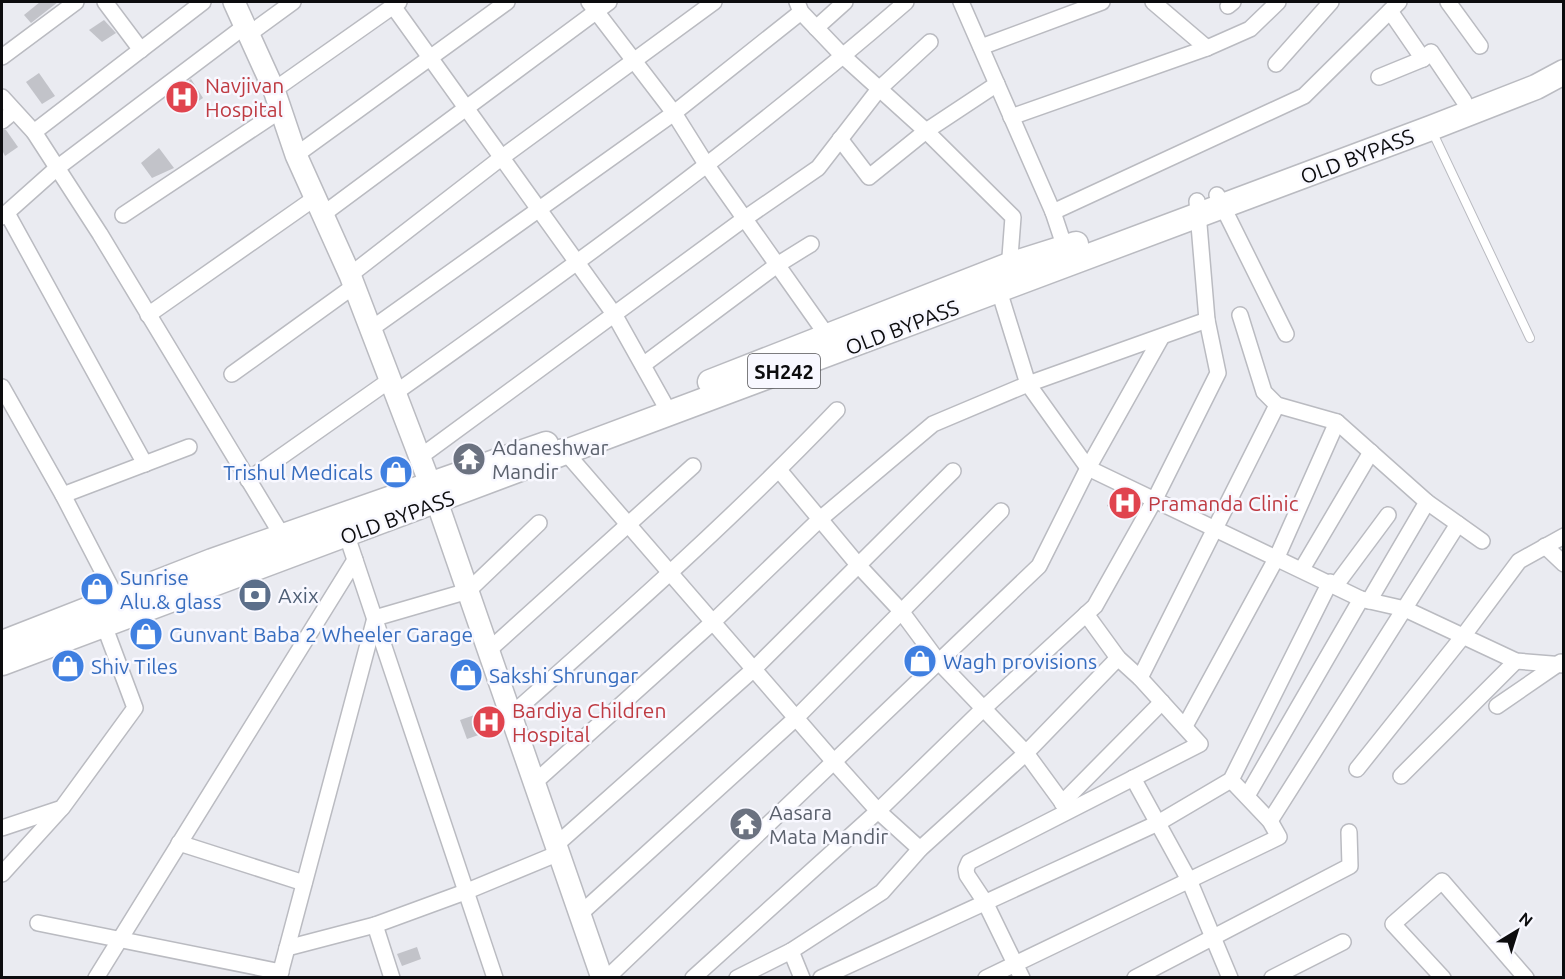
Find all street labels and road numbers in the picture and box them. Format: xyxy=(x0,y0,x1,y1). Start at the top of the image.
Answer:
street label: OLD BYPASS xyxy=(1297,123,1417,189)
street label: OLD BYPASS xyxy=(842,294,962,360)
road number: SH242 xyxy=(748,354,820,388)
street label: OLD BYPASS xyxy=(337,485,457,549)

